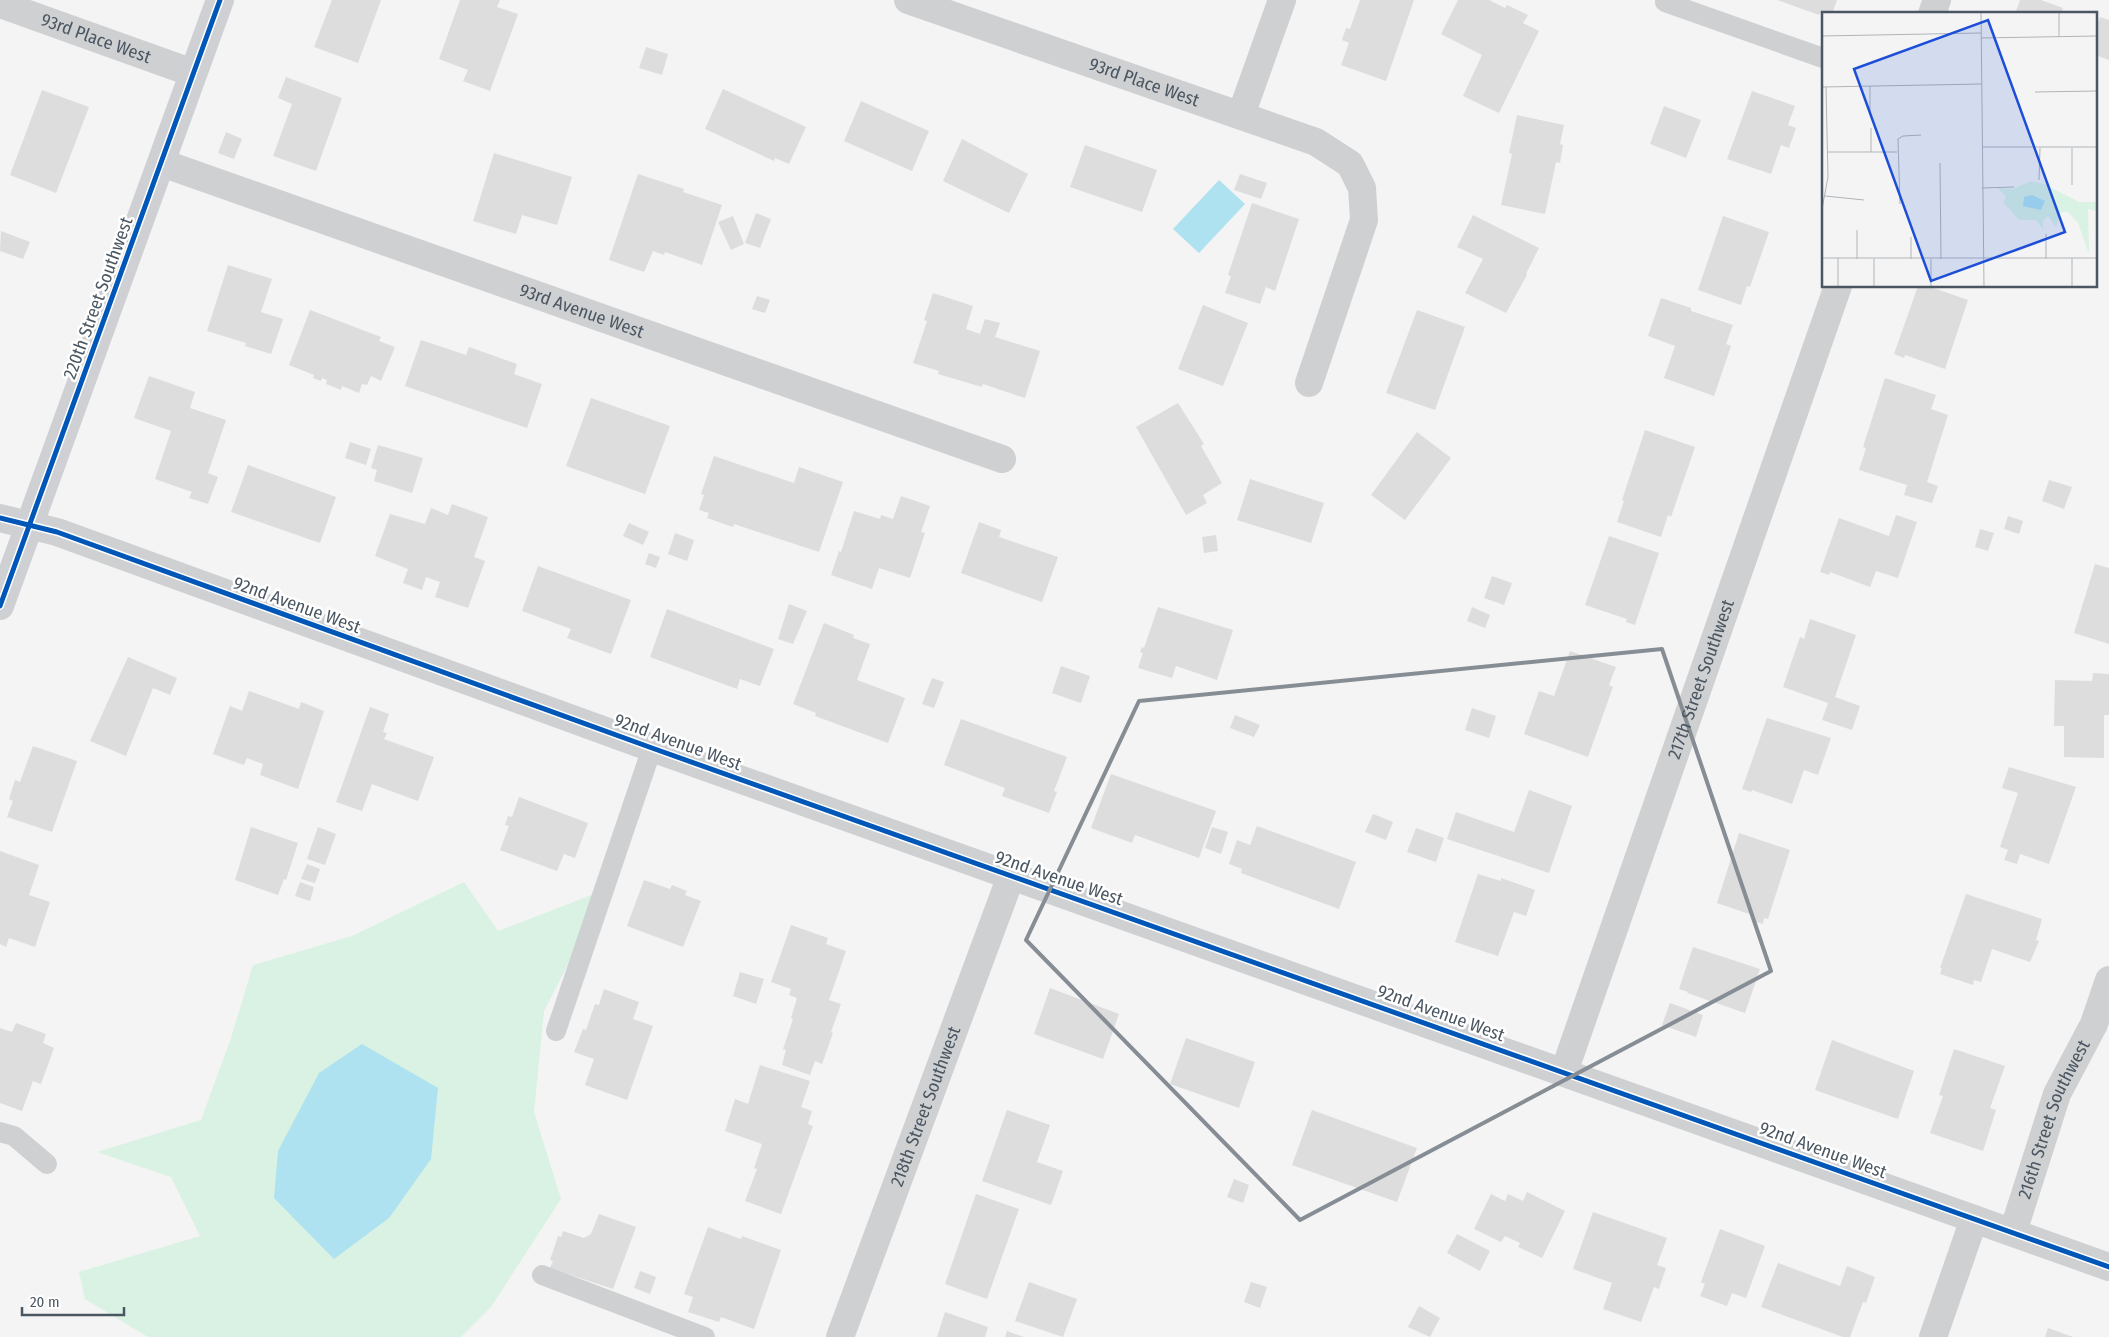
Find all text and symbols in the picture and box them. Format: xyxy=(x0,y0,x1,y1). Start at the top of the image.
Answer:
street label: 93rd Place West xyxy=(38,9,154,68)
inset map xyxy=(1822,12,2096,288)
street label: 93rd Place West xyxy=(1086,53,1202,112)
street label: 220th Street Southwest xyxy=(58,214,138,382)
street label: 93rd Avenue West xyxy=(517,279,647,343)
street label: 92nd Avenue West xyxy=(230,572,364,638)
street label: 217th Street Southwest xyxy=(1663,596,1739,762)
street label: 92nd Avenue West xyxy=(611,709,745,775)
street label: 92nd Avenue West xyxy=(992,846,1126,910)
street label: 92nd Avenue West xyxy=(1374,980,1508,1046)
street label: 218th Street Southwest xyxy=(886,1023,965,1190)
street label: 216th Street Southwest xyxy=(2013,1036,2095,1202)
street label: 92nd Avenue West xyxy=(1756,1117,1890,1183)
scale bar xyxy=(22,1284,125,1316)
text: 20 m xyxy=(30,1293,60,1311)

